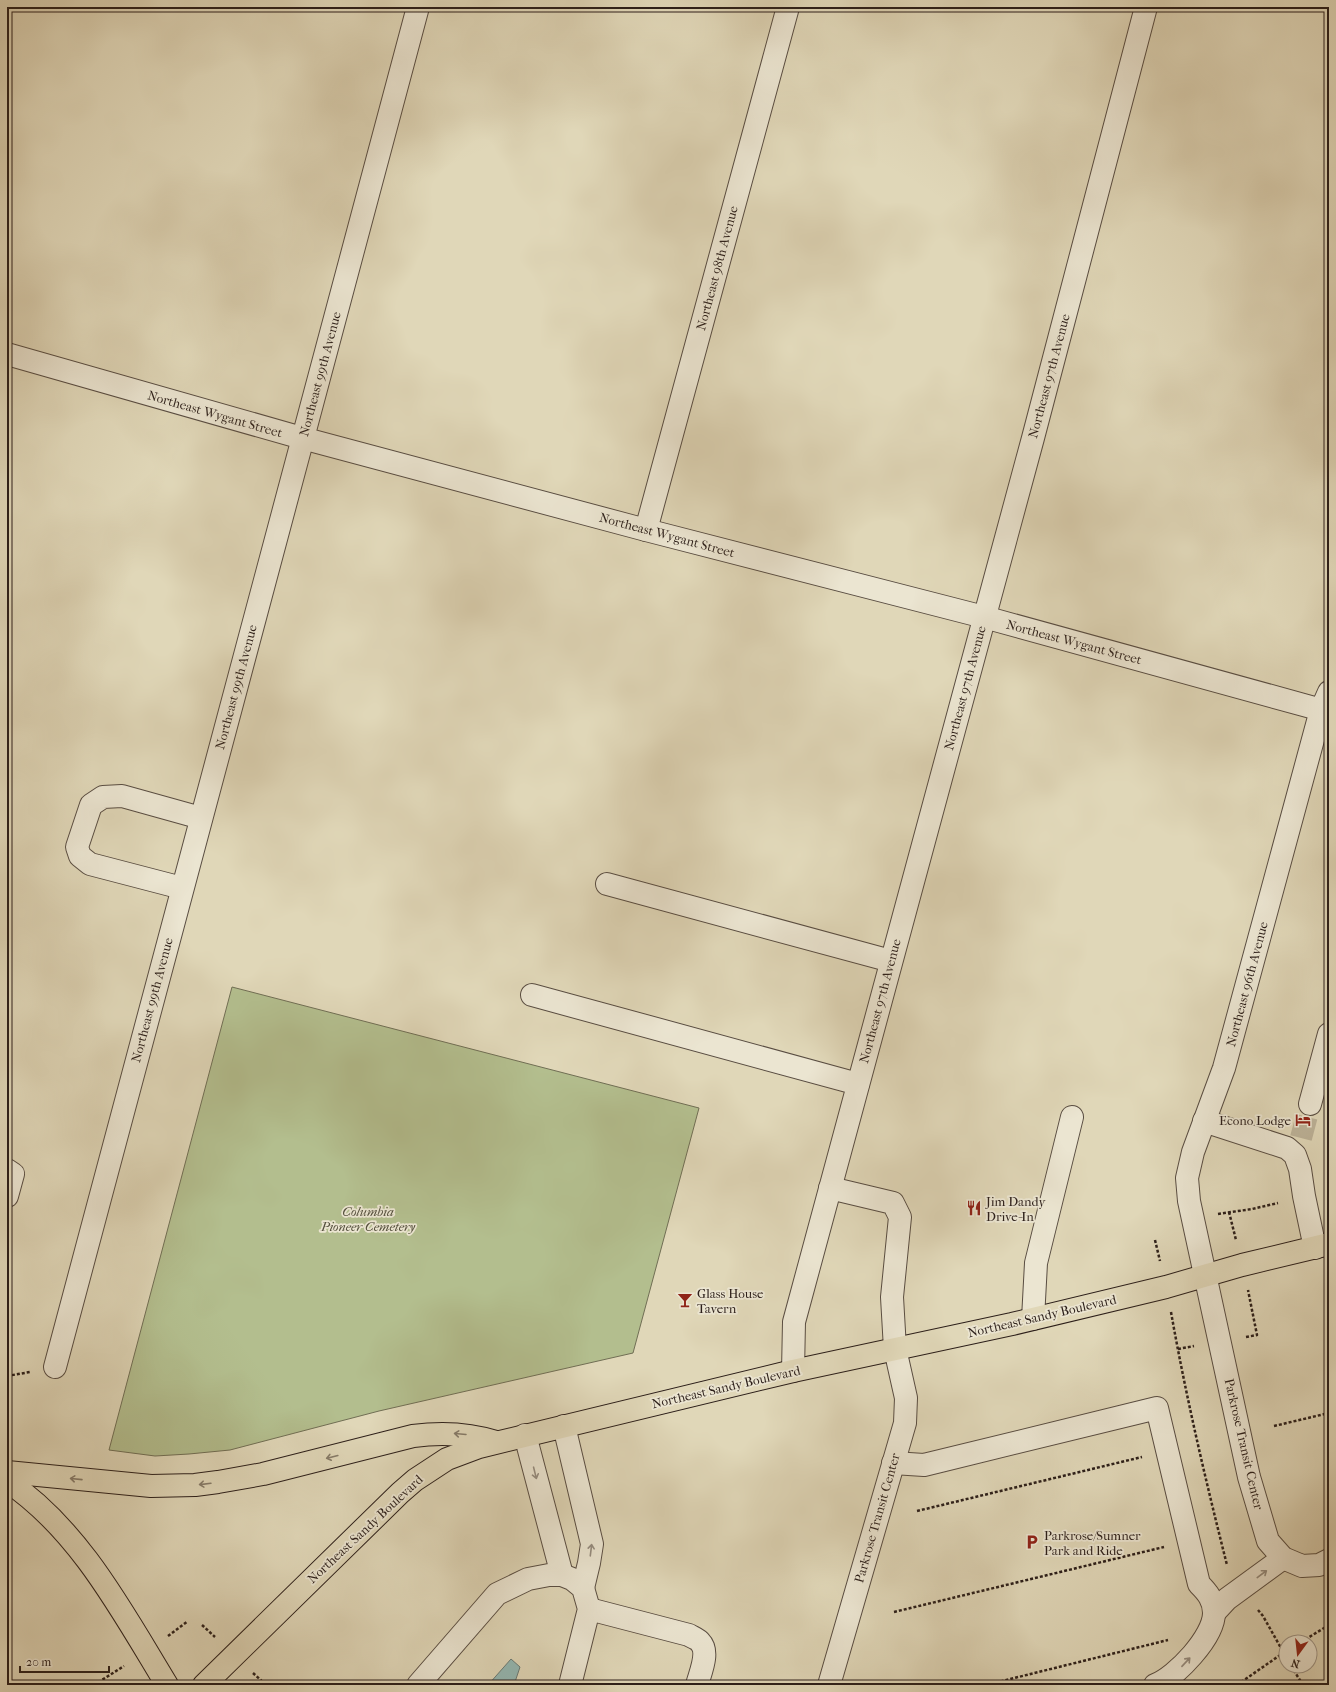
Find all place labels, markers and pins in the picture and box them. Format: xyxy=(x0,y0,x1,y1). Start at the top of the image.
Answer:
hotel icon: Econo Lodge xyxy=(1294,1111,1312,1129)
place label: Econo Lodge xyxy=(1219,1113,1292,1128)
place label: Jim Dandy Drive-In xyxy=(985,1194,1046,1224)
restaurant icon: Jim Dandy Drive-In xyxy=(965,1199,983,1217)
place label: Glass House Tavern xyxy=(697,1286,764,1316)
bar icon: Glass House Tavern xyxy=(676,1291,694,1309)
place label: Parkrose/Sumner Park and Ride xyxy=(1044,1528,1141,1558)
parking icon: Parkrose/Sumner Park and Ride xyxy=(1023,1533,1041,1551)

